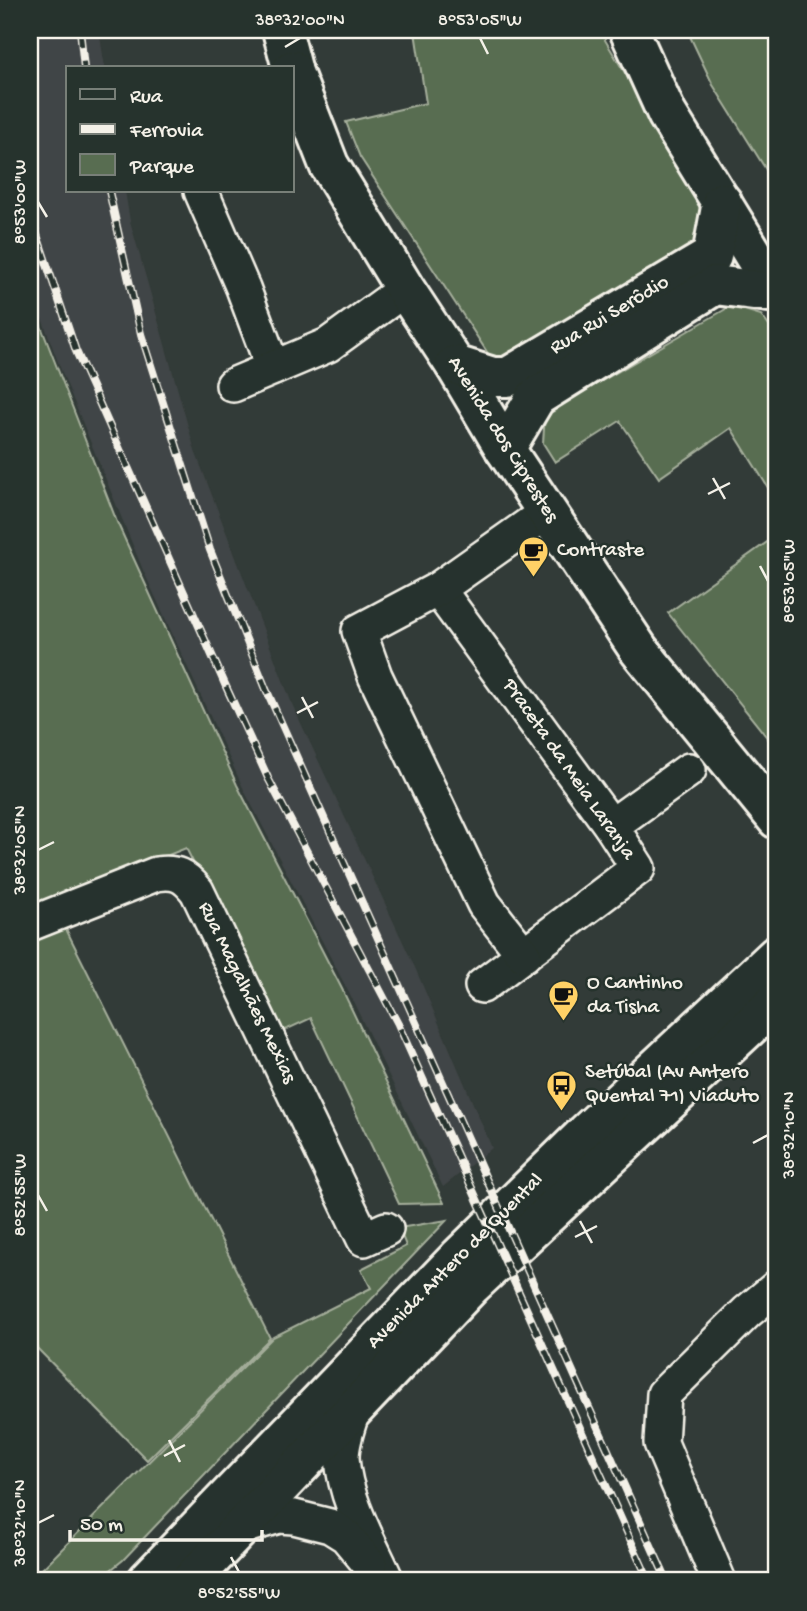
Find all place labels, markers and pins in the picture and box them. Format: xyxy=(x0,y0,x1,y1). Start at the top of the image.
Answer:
cafe icon: Contraste xyxy=(517,534,551,578)
place label: Contraste xyxy=(557,539,645,564)
place label: O Cantinho da Tisha xyxy=(587,972,683,1021)
cafe icon: O Cantinho da Tisha xyxy=(547,979,581,1023)
place label: Setúbal (Av Antero Quental 71) Viaduto xyxy=(585,1061,760,1110)
bus stop icon: Setúbal (Av Antero Quental 71) Viaduto xyxy=(545,1068,579,1112)

